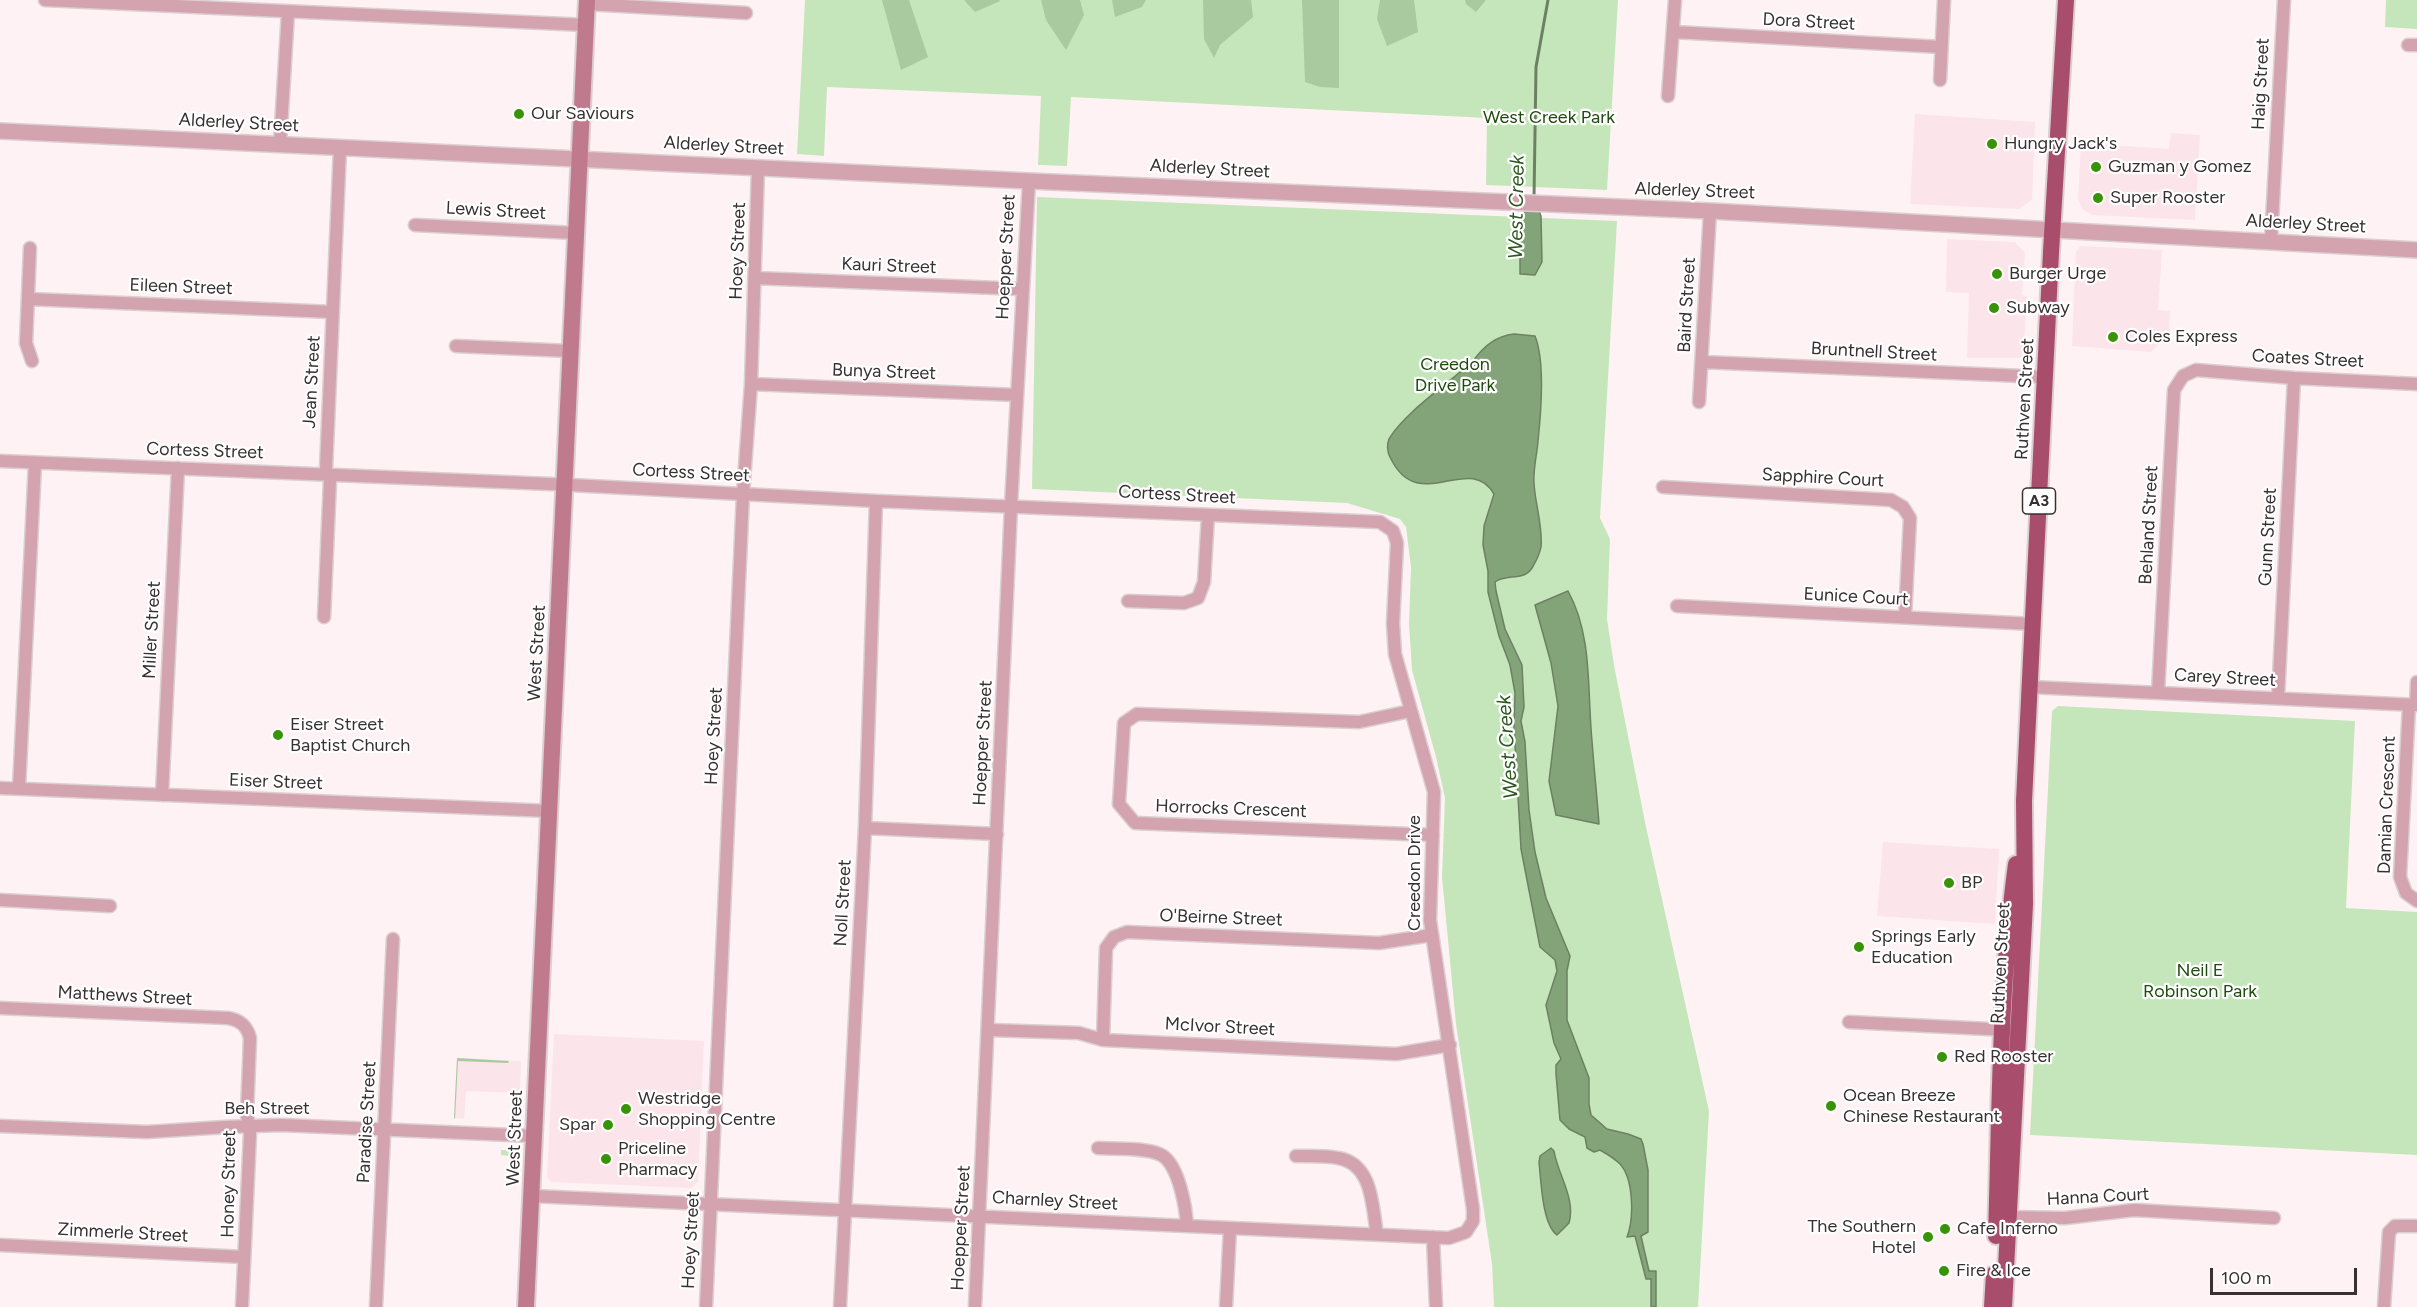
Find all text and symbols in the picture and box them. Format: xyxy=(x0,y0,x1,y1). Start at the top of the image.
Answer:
street label: Dora Street xyxy=(1762,9,1856,35)
street label: Haig Street xyxy=(2248,37,2274,131)
place label: Our Saviours xyxy=(531,103,634,125)
marker: Our Saviours xyxy=(512,107,526,121)
park label: West Creek Park xyxy=(1483,107,1615,129)
street label: Alderley Street xyxy=(178,109,300,137)
street label: Alderley Street xyxy=(663,132,785,160)
place label: Hungry Jack's xyxy=(2004,133,2117,155)
marker: Hungry Jack's xyxy=(1985,137,1999,151)
street label: Alderley Street xyxy=(1149,155,1271,183)
water label: West Creek xyxy=(1504,155,1530,259)
place label: Guzman y Gomez xyxy=(2108,156,2252,178)
marker: Guzman y Gomez xyxy=(2089,160,2103,174)
street label: Alderley Street xyxy=(1634,178,1756,204)
place label: Super Rooster xyxy=(2110,187,2225,209)
marker: Super Rooster xyxy=(2091,191,2105,205)
street label: Hoepper Street xyxy=(992,194,1020,320)
street label: Lewis Street xyxy=(445,198,547,224)
street label: Hoey Street xyxy=(725,202,751,300)
street label: Alderley Street xyxy=(2245,210,2367,238)
street label: Kauri Street xyxy=(841,254,937,278)
street label: Baird Street xyxy=(1674,257,1700,353)
place label: Burger Urge xyxy=(2009,263,2106,285)
marker: Burger Urge xyxy=(1990,267,2004,281)
street label: Eileen Street xyxy=(129,274,233,300)
place label: Subway xyxy=(2006,297,2070,319)
marker: Subway xyxy=(1987,301,2001,315)
place label: Coles Express xyxy=(2125,326,2238,348)
marker: Coles Express xyxy=(2106,330,2120,344)
street label: Jean Street xyxy=(299,335,325,429)
street label: Bruntnell Street xyxy=(1810,338,1938,366)
street label: Ruthven Street xyxy=(2011,338,2039,460)
street label: Coates Street xyxy=(2251,345,2365,373)
park label: Creedon Drive Park xyxy=(1415,354,1495,397)
street label: Bunya Street xyxy=(832,359,936,385)
street label: Cortess Street xyxy=(146,438,264,464)
street label: Cortess Street xyxy=(632,459,750,487)
street label: Sapphire Court xyxy=(1761,464,1885,492)
street label: Behland Street xyxy=(2135,465,2163,585)
street label: Cortess Street xyxy=(1118,481,1236,509)
street label: Gunn Street xyxy=(2255,487,2281,587)
road number: A3 xyxy=(2022,488,2056,514)
street label: Miller Street xyxy=(139,580,165,680)
street label: Eunice Court xyxy=(1803,583,1909,611)
street label: West Street xyxy=(524,604,550,702)
street label: Carey Street xyxy=(2173,665,2277,691)
street label: Hoepper Street xyxy=(969,680,997,806)
street label: Hoey Street xyxy=(701,687,727,785)
water label: West Creek xyxy=(1492,694,1524,800)
place label: Eiser Street Baptist Church xyxy=(290,714,410,756)
marker: Eiser Street Baptist Church xyxy=(271,728,285,742)
street label: Damian Crescent xyxy=(2374,735,2400,875)
street label: Eiser Street xyxy=(229,770,323,794)
street label: Horrocks Crescent xyxy=(1155,796,1307,822)
street label: Creedon Drive xyxy=(1404,815,1426,931)
street label: Noll Street xyxy=(830,859,856,947)
place label: BP xyxy=(1961,872,1982,894)
marker: BP xyxy=(1942,876,1956,890)
street label: Ruthven Street xyxy=(1987,902,2015,1024)
street label: O'Beirne Street xyxy=(1159,905,1283,931)
place label: Springs Early Education xyxy=(1871,926,1976,968)
marker: Springs Early Education xyxy=(1852,940,1866,954)
park label: Neil E Robinson Park xyxy=(2143,960,2257,1002)
street label: Matthews Street xyxy=(57,982,193,1010)
street label: McIvor Street xyxy=(1164,1013,1276,1041)
place label: Red Rooster xyxy=(1954,1046,2053,1068)
marker: Red Rooster xyxy=(1935,1050,1949,1064)
street label: Paradise Street xyxy=(353,1060,381,1184)
place label: Ocean Breeze Chinese Restaurant xyxy=(1843,1085,2000,1128)
place label: Westridge Shopping Centre xyxy=(638,1088,776,1130)
street label: West Street xyxy=(503,1089,527,1187)
street label: Beh Street xyxy=(224,1098,310,1120)
marker: Ocean Breeze Chinese Restaurant xyxy=(1824,1099,1838,1113)
marker: Westridge Shopping Centre xyxy=(619,1102,633,1116)
place label: Spar xyxy=(559,1114,596,1136)
marker: Spar xyxy=(601,1118,615,1132)
street label: Honey Street xyxy=(217,1130,241,1238)
place label: Priceline Pharmacy xyxy=(618,1138,697,1180)
marker: Priceline Pharmacy xyxy=(599,1152,613,1166)
street label: Hoepper Street xyxy=(947,1165,975,1291)
street label: Hanna Court xyxy=(2046,1184,2150,1210)
street label: Charnley Street xyxy=(991,1187,1119,1215)
street label: Hoey Street xyxy=(678,1191,704,1289)
place label: The Southern Hotel xyxy=(1807,1216,1916,1258)
place label: Cafe Inferno xyxy=(1957,1218,2058,1240)
street label: Zimmerle Street xyxy=(57,1219,189,1247)
marker: Cafe Inferno xyxy=(1938,1222,1952,1236)
marker: The Southern Hotel xyxy=(1921,1230,1935,1244)
scale bar xyxy=(2213,1256,2360,1294)
place label: Fire & Ice xyxy=(1956,1260,2031,1282)
marker: Fire & Ice xyxy=(1937,1264,1951,1278)
text: 100 m xyxy=(2221,1267,2271,1289)

